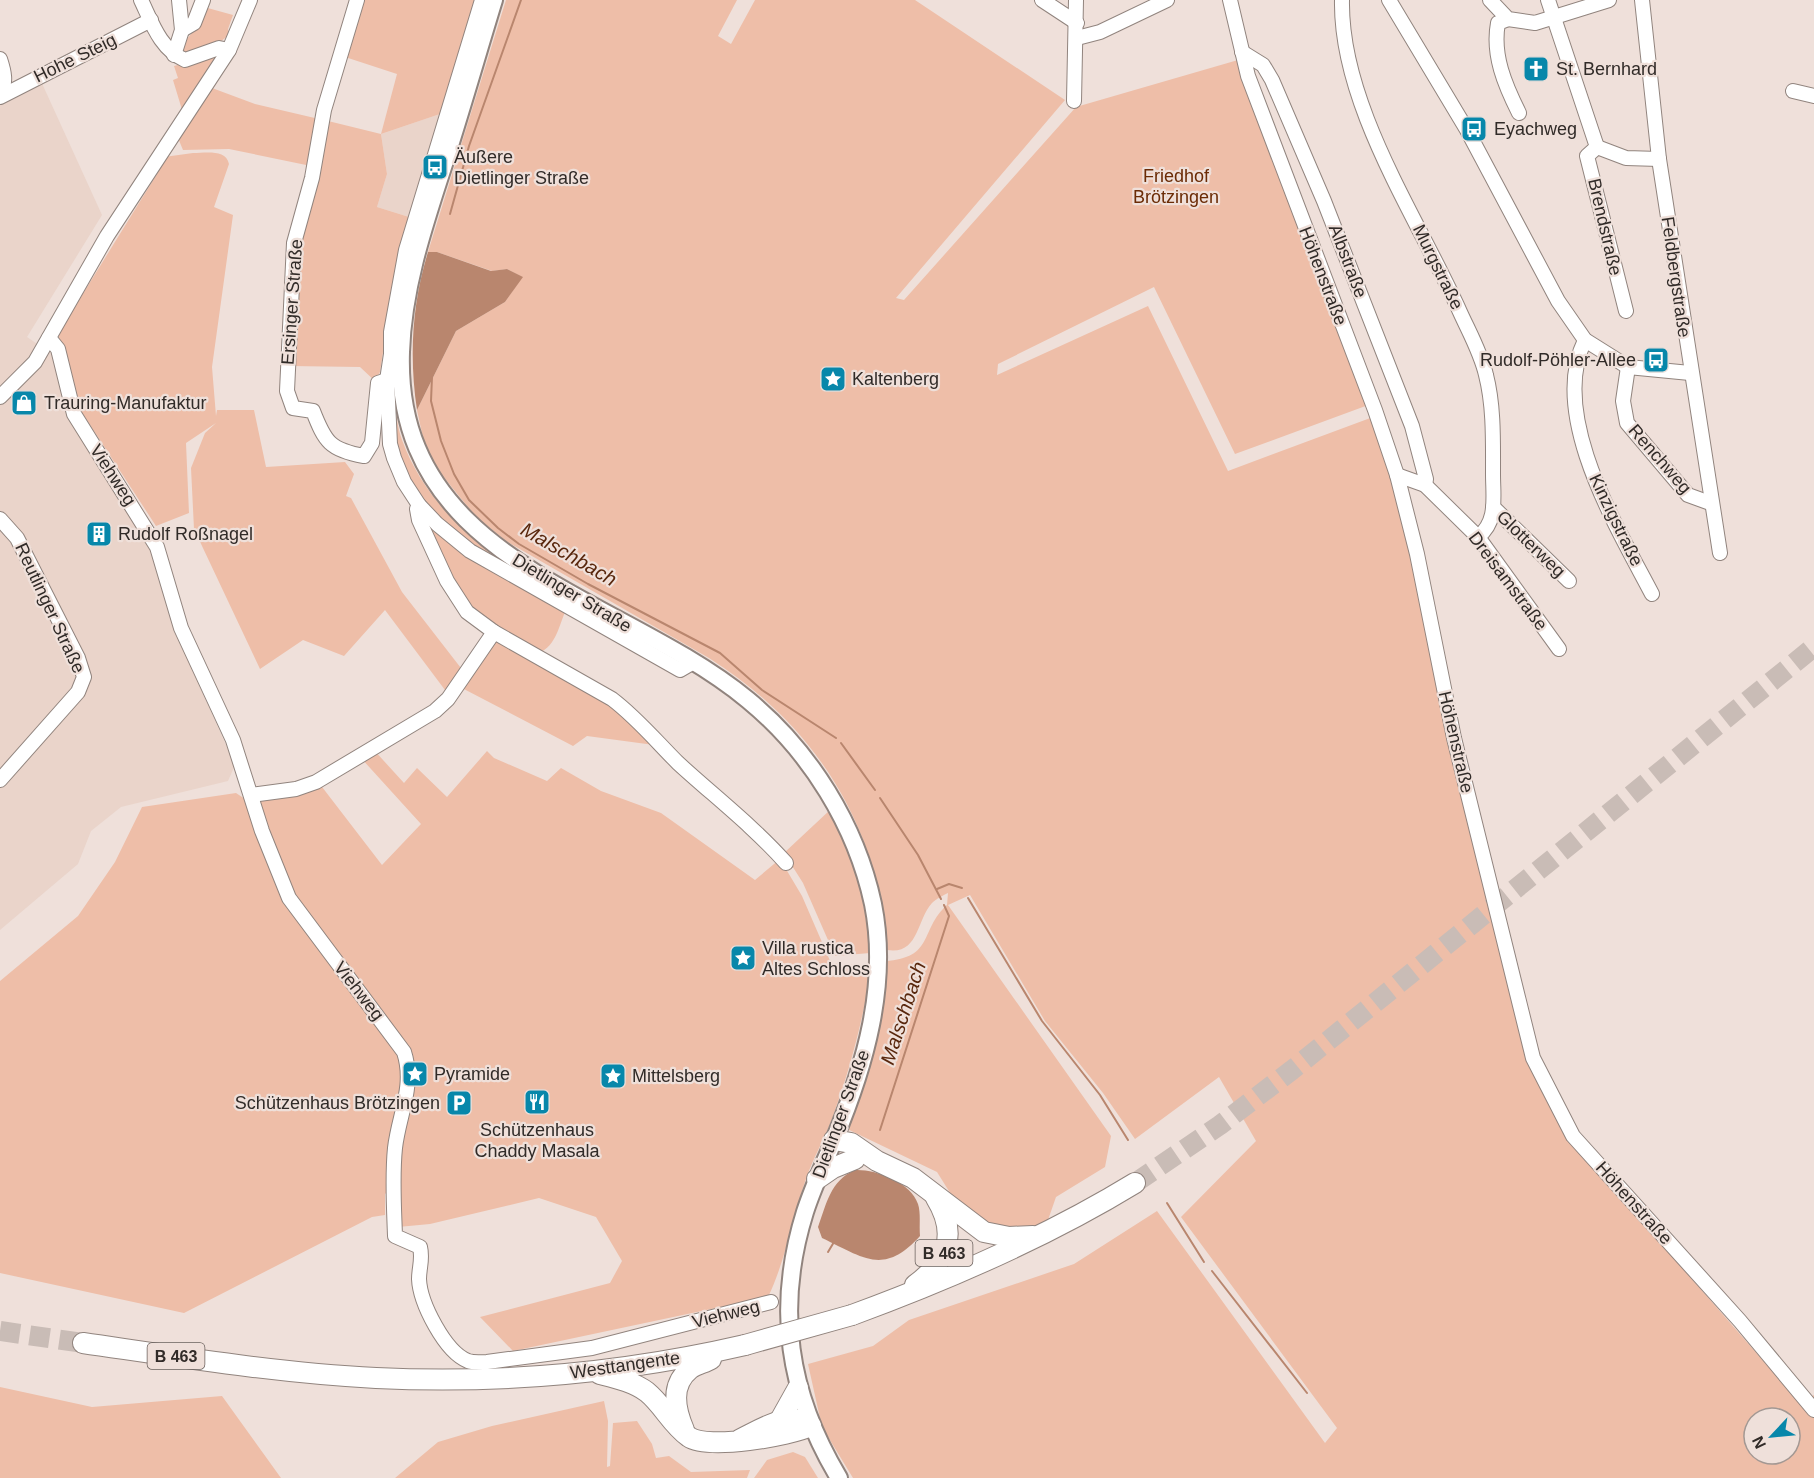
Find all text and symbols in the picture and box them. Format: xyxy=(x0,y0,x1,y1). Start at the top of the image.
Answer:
street label: Hohe Steig xyxy=(31,29,119,87)
church icon: St. Bernhard xyxy=(1521,54,1551,84)
place label: St. Bernhard xyxy=(1556,59,1657,79)
bus stop icon: Eyachweg xyxy=(1459,114,1489,144)
place label: Eyachweg xyxy=(1494,119,1577,139)
place label: Äußere Dietlinger Straße xyxy=(454,147,589,188)
bus stop icon: Äußere Dietlinger Straße xyxy=(420,152,450,182)
park label: Friedhof Brötzingen xyxy=(1133,166,1219,207)
street label: Brendstraße xyxy=(1584,176,1626,278)
street label: Feldbergstraße xyxy=(1658,215,1694,339)
street label: Albstraße xyxy=(1325,221,1371,301)
street label: Murgstraße xyxy=(1409,221,1467,313)
street label: Höhenstraße xyxy=(1295,224,1351,328)
street label: Ersinger Straße xyxy=(278,238,306,366)
bus stop icon: Rudolf-Pöhler-Allee xyxy=(1641,345,1671,375)
place label: Rudolf-Pöhler-Allee xyxy=(1480,350,1636,370)
place icon: Kaltenberg xyxy=(818,364,848,394)
place label: Kaltenberg xyxy=(852,369,939,389)
shop icon: Trauring-Manufaktur xyxy=(9,388,39,418)
place label: Trauring-Manufaktur xyxy=(44,393,206,413)
street label: Renchweg xyxy=(1625,420,1695,498)
street label: Viehweg xyxy=(86,441,140,509)
street label: Kinzigstraße xyxy=(1585,471,1647,569)
street label: Glotterweg xyxy=(1493,507,1569,581)
water label: Malschbach xyxy=(517,518,621,590)
building icon: Rudolf Roßnagel xyxy=(84,519,114,549)
place label: Rudolf Roßnagel xyxy=(118,524,253,544)
street label: Dreisamstraße xyxy=(1464,528,1552,634)
street label: Reutlinger Straße xyxy=(11,540,89,676)
street label: Dietlinger Straße xyxy=(509,550,635,636)
street label: Höhenstraße xyxy=(1435,689,1477,795)
place label: Villa rustica Altes Schloss xyxy=(762,938,870,979)
place icon: Villa rustica Altes Schloss xyxy=(728,943,758,973)
street label: Viehweg xyxy=(330,958,388,1024)
water label: Malschbach xyxy=(876,959,930,1067)
street label: Dietlinger Straße xyxy=(809,1047,873,1181)
place icon: Pyramide xyxy=(400,1059,430,1089)
place icon: Mittelsberg xyxy=(598,1061,628,1091)
place label: Pyramide xyxy=(434,1064,510,1084)
place label: Mittelsberg xyxy=(632,1066,720,1086)
restaurant icon: Schützenhaus Chaddy Masala xyxy=(522,1087,552,1117)
parking icon: Schützenhaus Brötzingen xyxy=(444,1088,474,1118)
place label: Schützenhaus Brötzingen xyxy=(235,1093,440,1113)
place label: Schützenhaus Chaddy Masala xyxy=(474,1120,601,1161)
street label: Höhenstraße xyxy=(1592,1158,1676,1248)
road number: B 463 xyxy=(916,1240,972,1266)
street label: Viehweg xyxy=(690,1296,762,1332)
road number: B 463 xyxy=(148,1343,204,1369)
street label: Westtangente xyxy=(569,1347,681,1383)
north arrow xyxy=(1742,1406,1802,1466)
text: N xyxy=(1749,1433,1769,1451)

